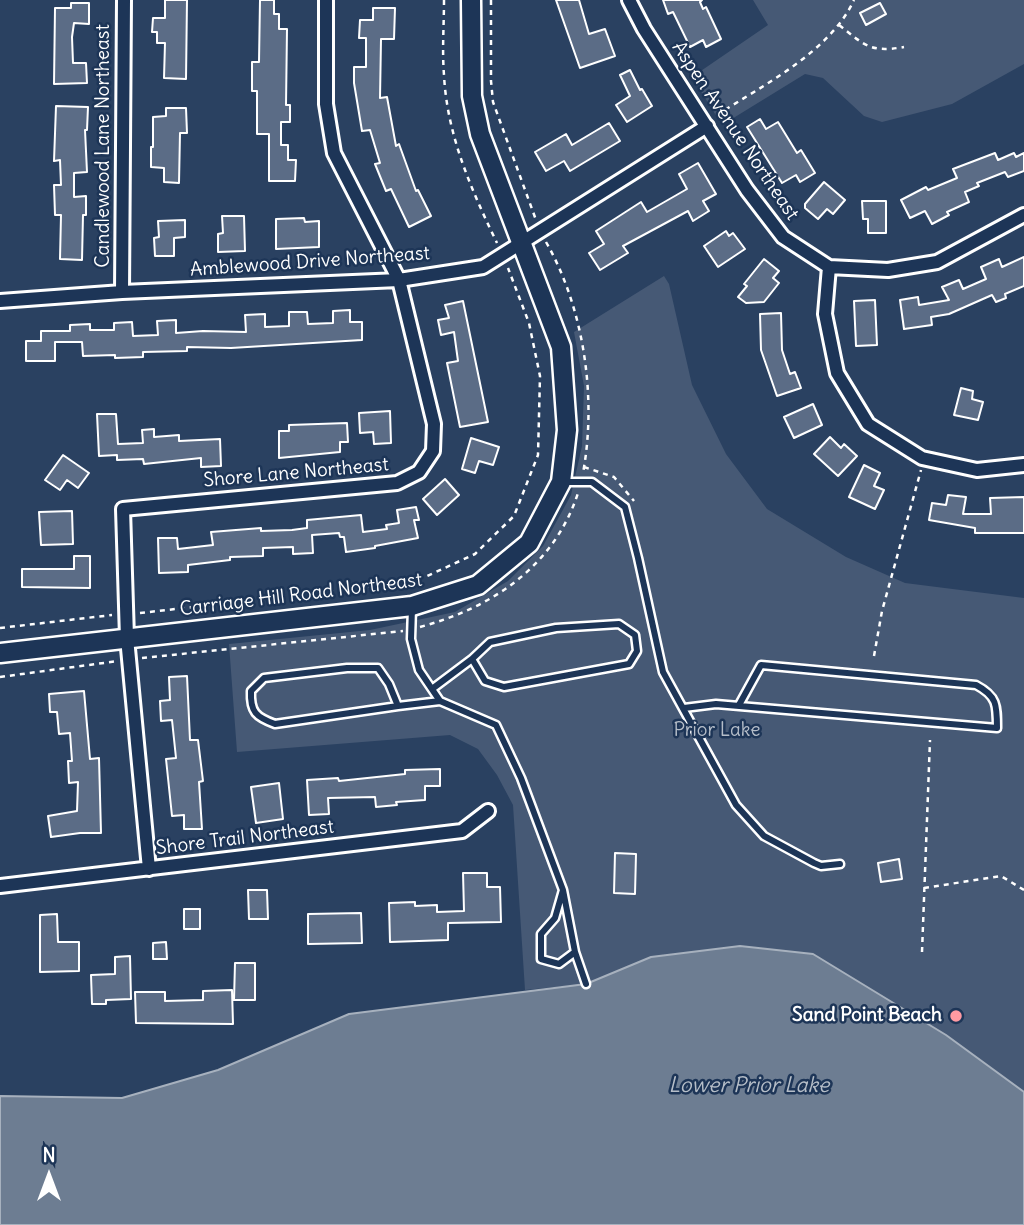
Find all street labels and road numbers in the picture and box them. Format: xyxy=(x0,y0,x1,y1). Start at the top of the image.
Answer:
street label: Candlewood Lane Northeast xyxy=(93,24,115,268)
street label: Aspen Avenue Northeast xyxy=(667,37,803,225)
street label: Amblewood Drive Northeast xyxy=(189,242,431,282)
street label: Shore Lane Northeast xyxy=(202,454,390,492)
street label: Carriage Hill Road Northeast xyxy=(179,569,423,621)
street label: Shore Trail Northeast xyxy=(155,816,335,860)

